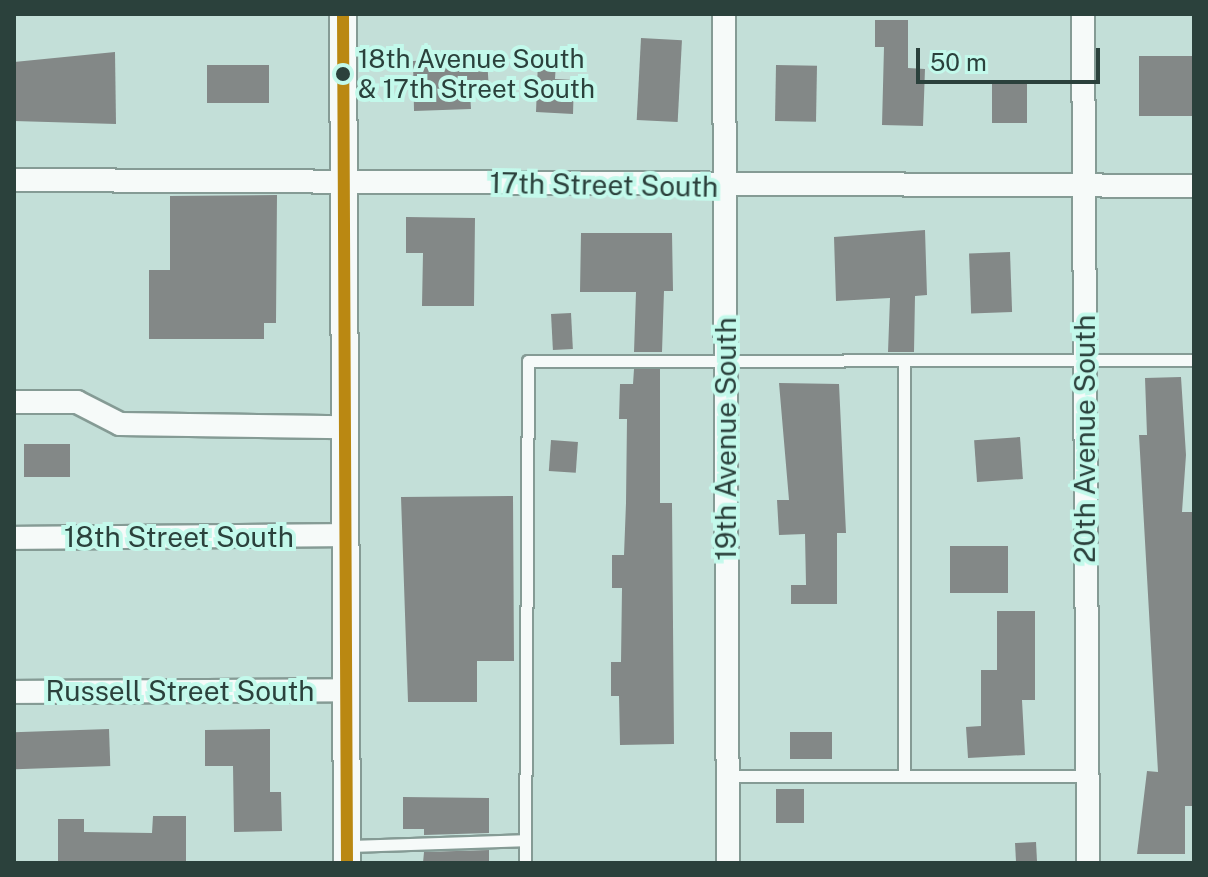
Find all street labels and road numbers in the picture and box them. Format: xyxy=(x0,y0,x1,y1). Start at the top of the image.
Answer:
street label: 17th Street South xyxy=(489,166,719,204)
street label: 20th Avenue South xyxy=(1068,315,1102,563)
street label: 19th Avenue South xyxy=(709,317,743,561)
street label: 18th Street South xyxy=(64,520,294,554)
street label: Russell Street South xyxy=(46,674,314,708)

